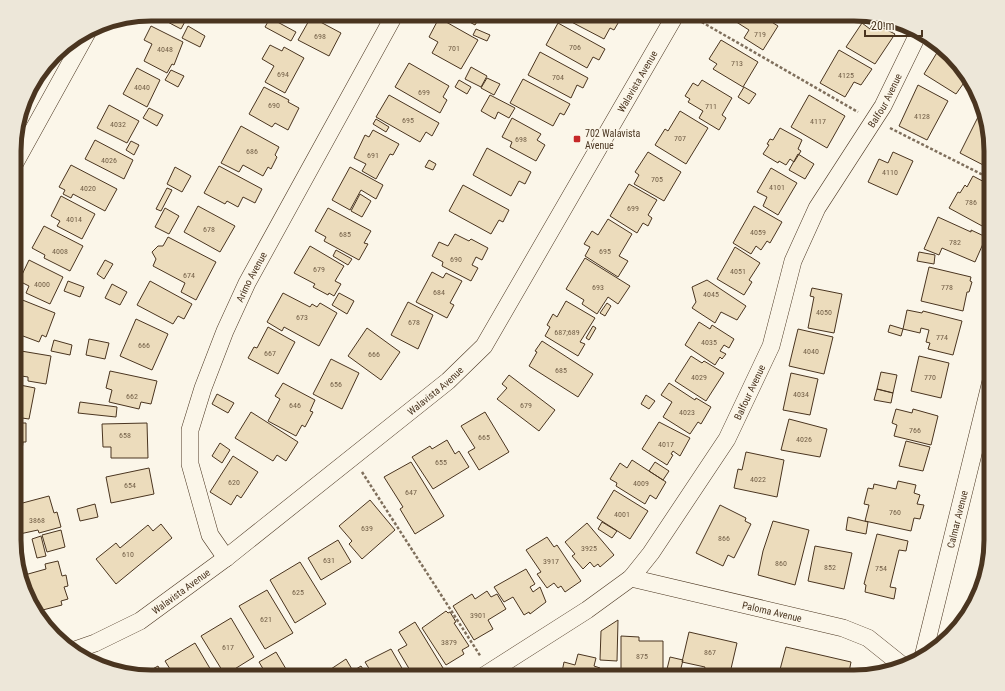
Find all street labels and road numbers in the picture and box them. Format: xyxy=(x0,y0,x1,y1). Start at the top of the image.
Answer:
street label: Walavista Avenue xyxy=(615,48,659,114)
street label: Balfour Avenue xyxy=(865,71,904,129)
street label: Arimo Avenue xyxy=(234,250,269,304)
street label: Balfour Avenue xyxy=(731,362,767,421)
street label: Walavista Avenue xyxy=(405,364,465,417)
street label: Calmar Avenue xyxy=(945,489,969,549)
street label: Walavista Avenue xyxy=(150,566,212,616)
street label: Paloma Avenue xyxy=(741,599,803,624)

